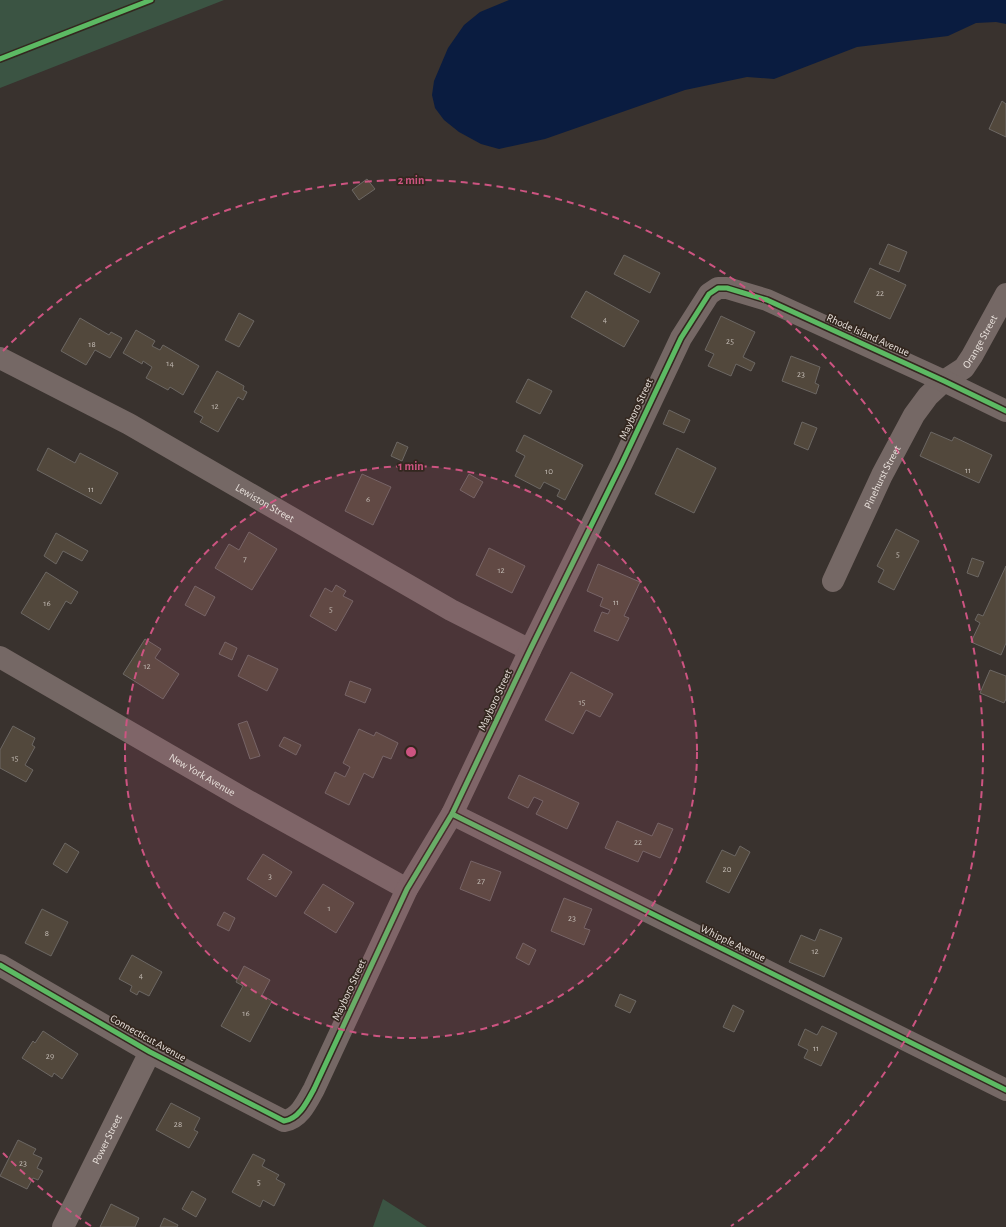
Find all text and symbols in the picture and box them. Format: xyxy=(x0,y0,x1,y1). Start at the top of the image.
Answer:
text: 2 min xyxy=(398,174,424,186)
house number: 22 xyxy=(876,289,884,298)
street label: Rhode Island Avenue xyxy=(825,312,911,358)
street label: Orange Street xyxy=(960,313,999,370)
house number: 4 xyxy=(603,315,608,324)
house number: 25 xyxy=(726,337,734,346)
house number: 18 xyxy=(88,340,96,349)
house number: 14 xyxy=(166,359,174,368)
house number: 23 xyxy=(797,370,805,379)
street label: Mayboro Street xyxy=(617,376,655,441)
house number: 12 xyxy=(211,402,219,411)
street label: Pinehurst Street xyxy=(862,443,903,510)
text: 1 min xyxy=(398,460,424,472)
house number: 11 xyxy=(965,466,971,475)
house number: 10 xyxy=(545,467,553,476)
street label: Lewiston Street xyxy=(234,481,297,524)
house number: 11 xyxy=(88,485,94,494)
house number: 6 xyxy=(366,495,370,504)
house number: 5 xyxy=(896,550,900,559)
house number: 7 xyxy=(243,555,247,564)
house number: 12 xyxy=(497,566,505,575)
house number: 11 xyxy=(613,598,619,607)
house number: 16 xyxy=(43,599,51,608)
house number: 5 xyxy=(329,605,333,614)
house number: 12 xyxy=(143,662,151,671)
street label: Mayboro Street xyxy=(476,667,514,732)
house number: 15 xyxy=(579,698,586,707)
centre of rings xyxy=(404,745,418,759)
street label: New York Avenue xyxy=(167,751,237,798)
house number: 15 xyxy=(12,754,19,763)
house number: 22 xyxy=(634,838,642,847)
house number: 20 xyxy=(723,865,732,874)
house number: 3 xyxy=(268,872,272,881)
house number: 27 xyxy=(477,877,485,886)
house number: 1 xyxy=(327,904,331,913)
house number: 23 xyxy=(568,914,576,923)
street label: Whipple Avenue xyxy=(699,923,767,963)
house number: 8 xyxy=(45,929,49,938)
house number: 12 xyxy=(811,947,819,956)
street label: Mayboro Street xyxy=(330,957,368,1022)
house number: 4 xyxy=(139,971,144,980)
house number: 16 xyxy=(242,1009,250,1018)
street label: Connecticut Avenue xyxy=(108,1013,188,1063)
house number: 11 xyxy=(813,1044,819,1053)
house number: 29 xyxy=(46,1052,54,1061)
street label: Power Street xyxy=(90,1112,124,1166)
house number: 28 xyxy=(174,1120,182,1129)
house number: 23 xyxy=(19,1159,27,1168)
house number: 5 xyxy=(257,1178,261,1187)

